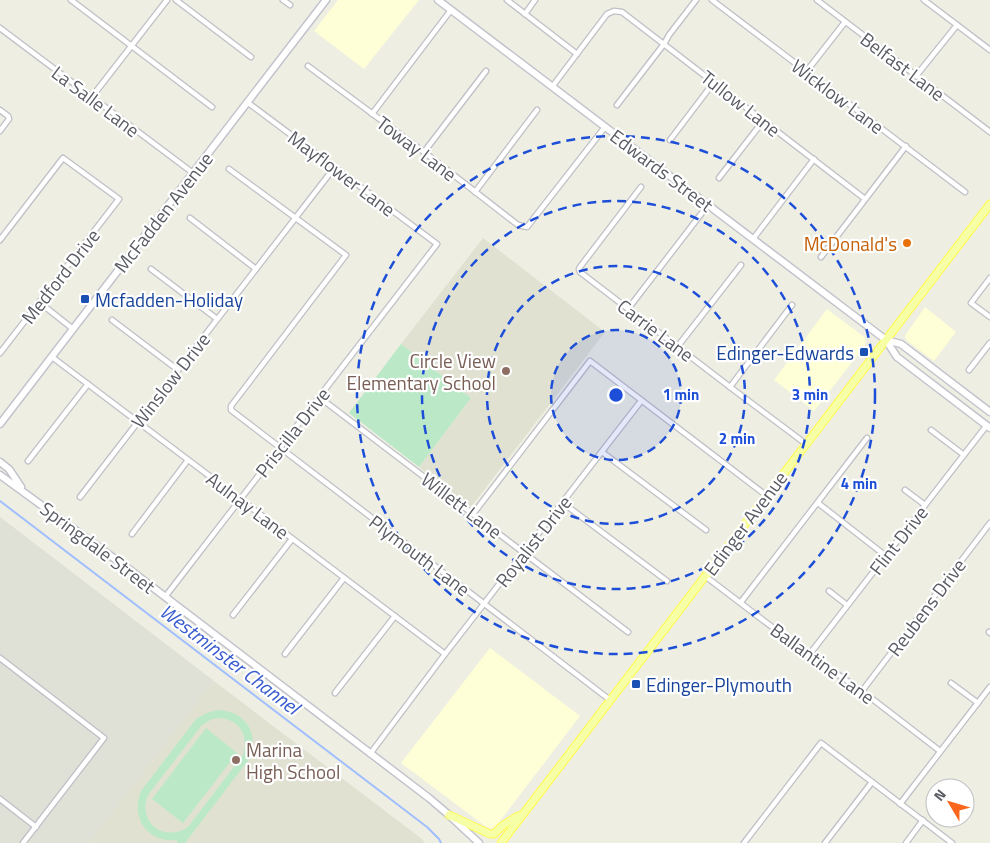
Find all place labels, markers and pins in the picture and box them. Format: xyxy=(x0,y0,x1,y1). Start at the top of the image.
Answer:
place label: McDonald's xyxy=(804,229,897,258)
marker: McDonald's xyxy=(901,237,913,249)
place label: Mcfadden-Holiday xyxy=(95,285,243,314)
marker: Mcfadden-Holiday xyxy=(79,293,91,305)
place label: Edinger-Edwards xyxy=(716,338,854,367)
place label: Circle View Elementary School xyxy=(347,346,496,397)
marker: Edinger-Edwards xyxy=(858,346,870,358)
marker: Circle View Elementary School xyxy=(500,365,512,377)
centre of rings xyxy=(607,386,625,404)
place label: Edinger-Plymouth xyxy=(646,670,792,699)
marker: Edinger-Plymouth xyxy=(630,678,642,690)
place label: Marina High School xyxy=(246,735,340,786)
marker: Marina High School xyxy=(230,754,242,766)

